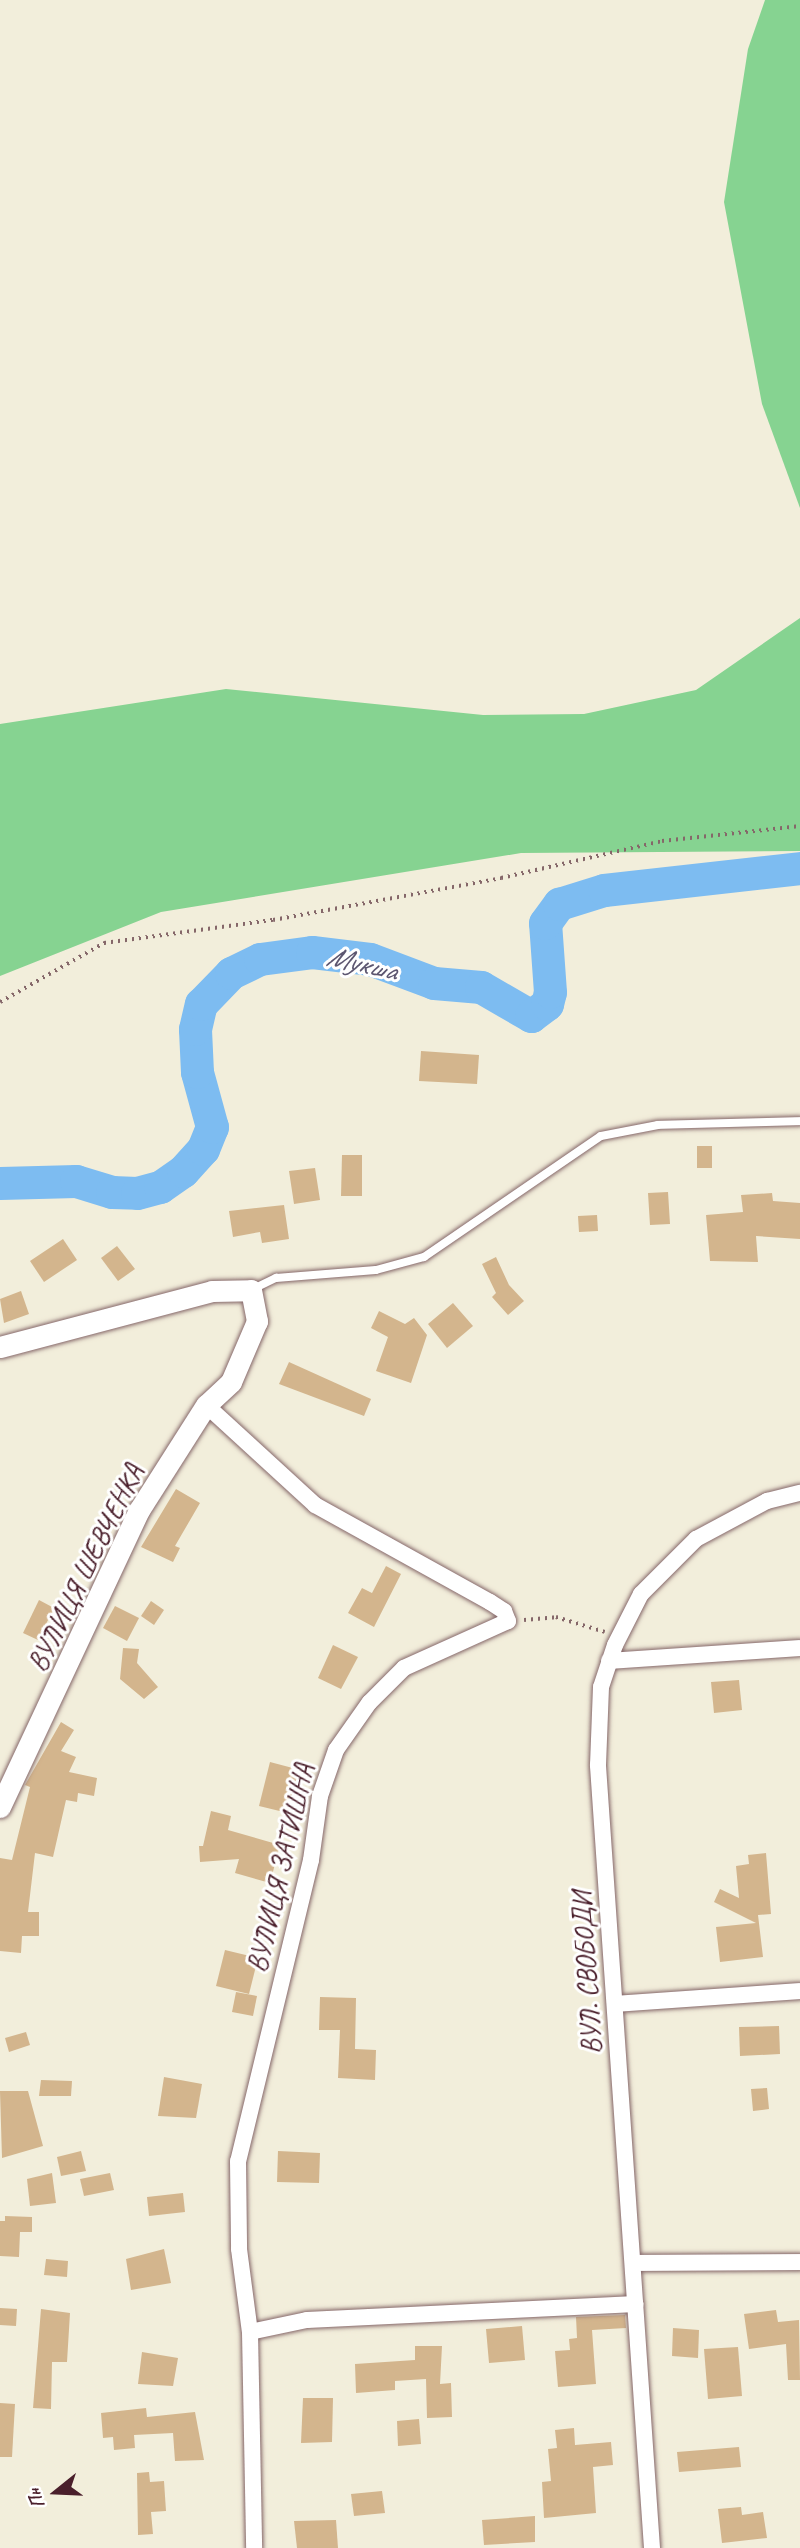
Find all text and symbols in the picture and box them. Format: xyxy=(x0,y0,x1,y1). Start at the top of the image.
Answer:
water label: Мукша xyxy=(323,938,401,988)
street label: ВУЛИЦЯ ШЕВЧЕНКА xyxy=(21,1459,151,1677)
street label: ВУЛИЦЯ ЗАТИШНА xyxy=(241,1760,321,1976)
street label: ВУЛ. СВОБОДИ xyxy=(565,1891,609,2055)
north arrow xyxy=(21,2457,91,2527)
text: Пн xyxy=(22,2485,51,2512)

